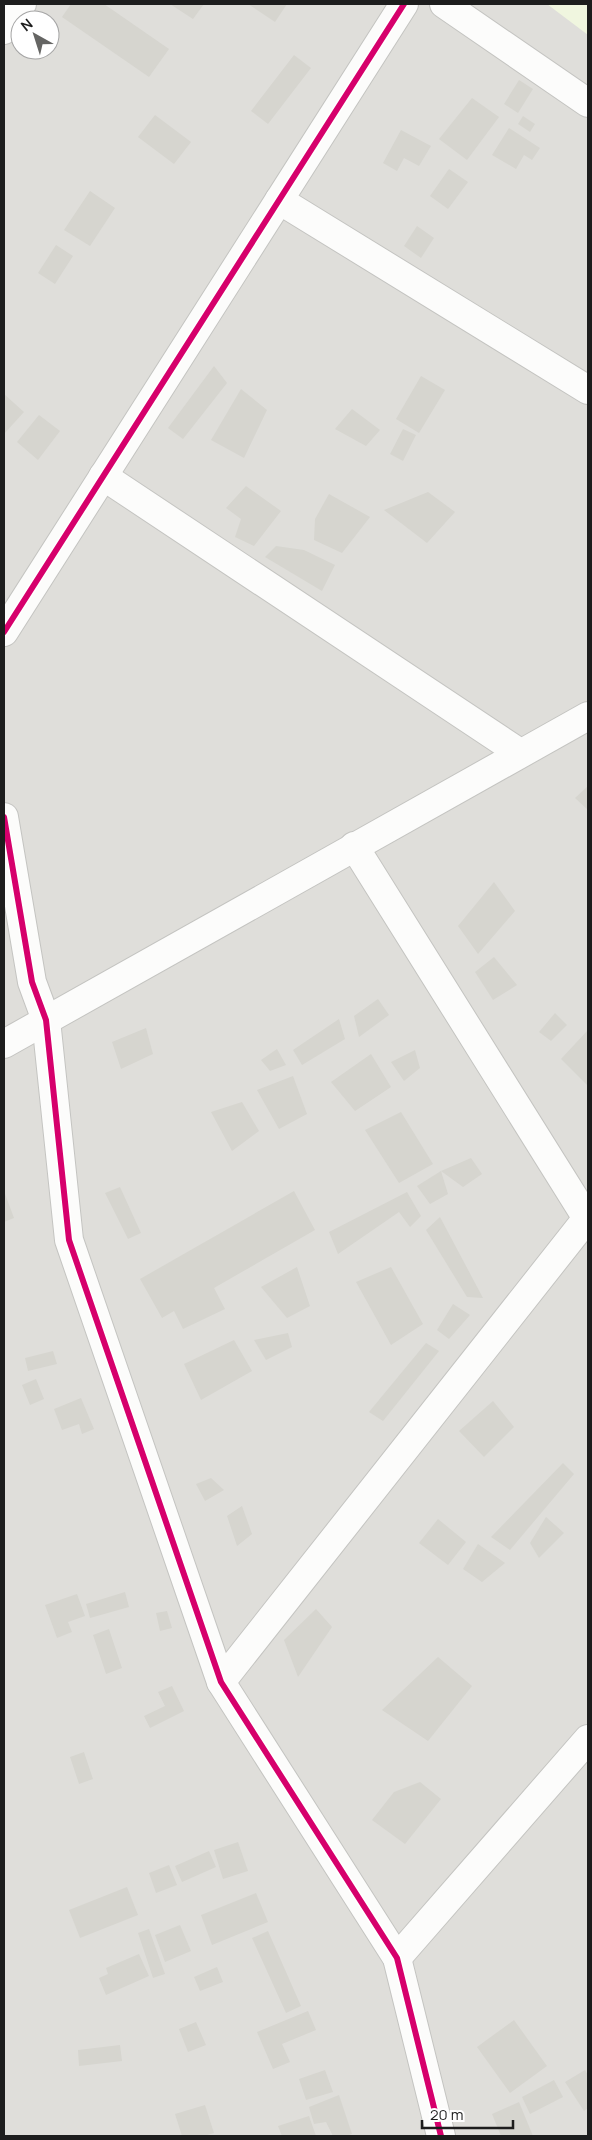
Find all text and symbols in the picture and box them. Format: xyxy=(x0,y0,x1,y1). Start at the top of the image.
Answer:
north arrow xyxy=(10,10,60,60)
text: N xyxy=(17,14,36,35)
scale bar xyxy=(422,2098,513,2130)
text: 20 m xyxy=(430,2104,463,2125)

